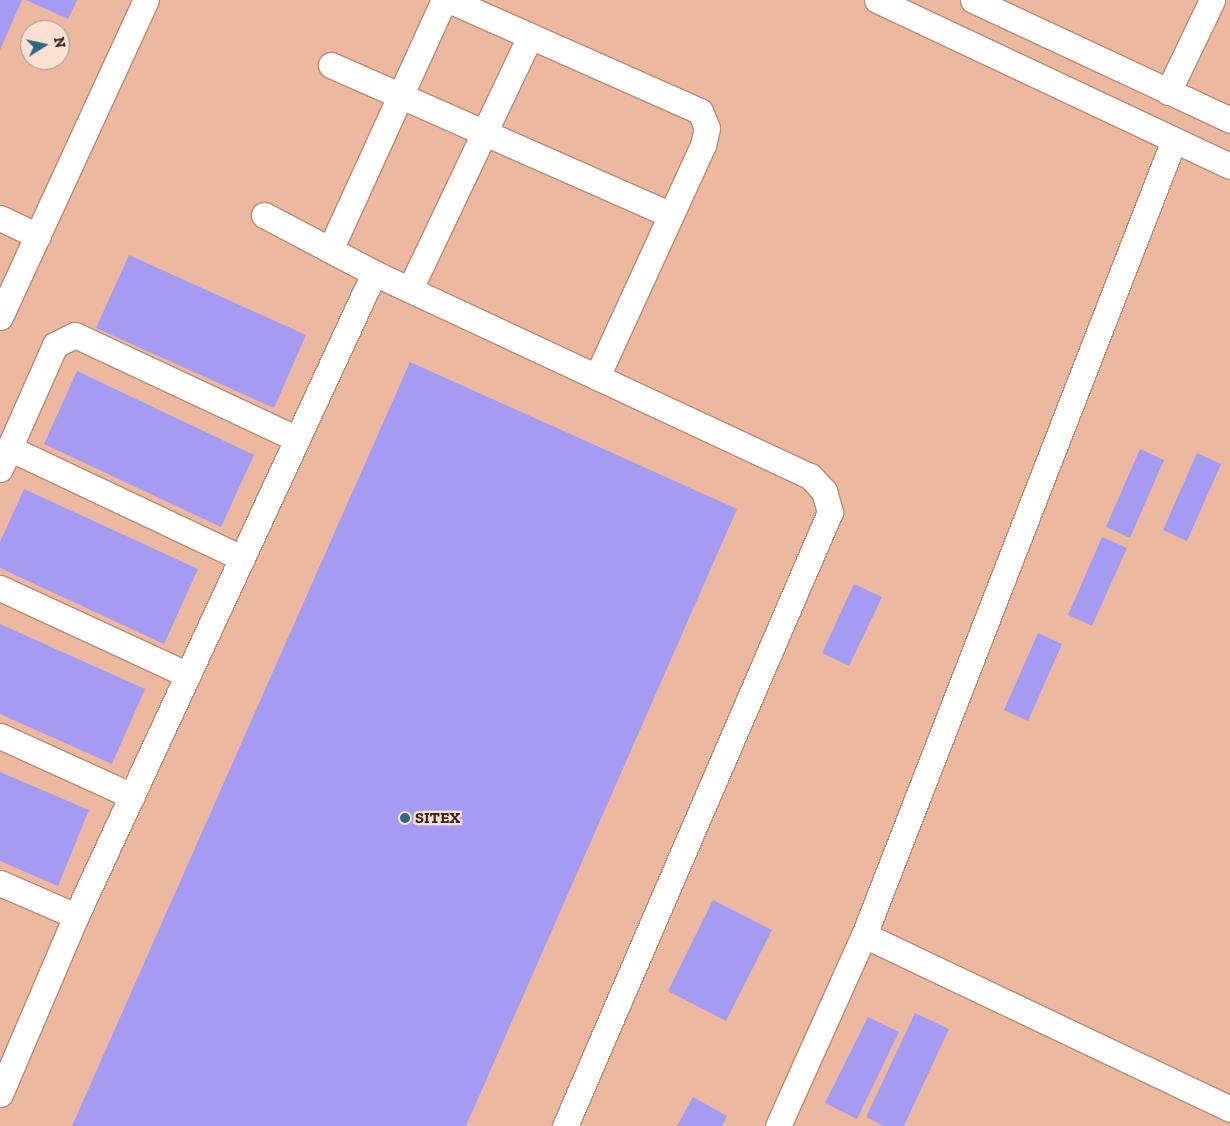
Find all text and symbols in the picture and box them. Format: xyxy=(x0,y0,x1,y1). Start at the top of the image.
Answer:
north arrow xyxy=(20,20,70,70)
text: N xyxy=(50,36,69,49)
place label: SITEX xyxy=(415,808,460,828)
marker: SITEX xyxy=(399,812,411,824)

